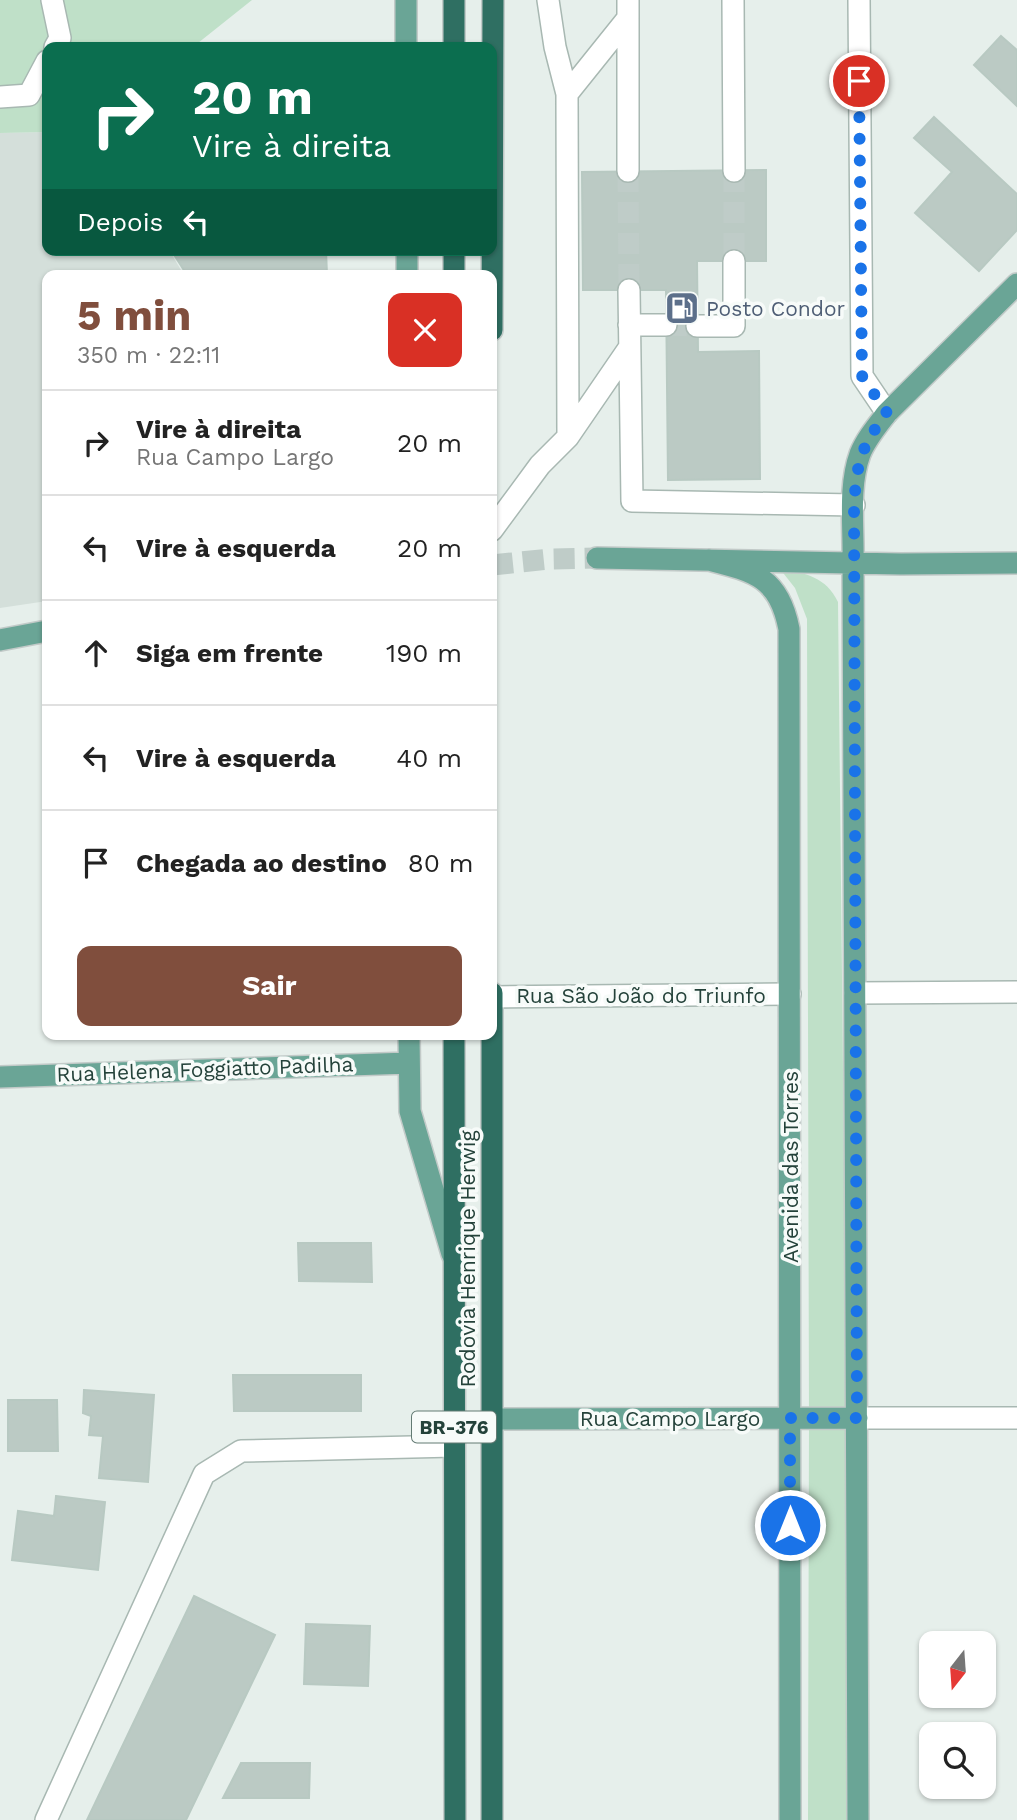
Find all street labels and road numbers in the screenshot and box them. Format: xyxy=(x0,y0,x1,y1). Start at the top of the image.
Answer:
street label: Rua São João do Triunfo xyxy=(516,983,766,1008)
street label: Rua Helena Foggiatto Padilha xyxy=(56,1051,354,1087)
street label: Avenida das Torres xyxy=(778,1071,803,1263)
street label: Rodovia Henrique Herwig xyxy=(455,1130,480,1388)
street label: Rua Campo Largo xyxy=(580,1406,760,1431)
road number: BR-376 xyxy=(412,1412,496,1442)

